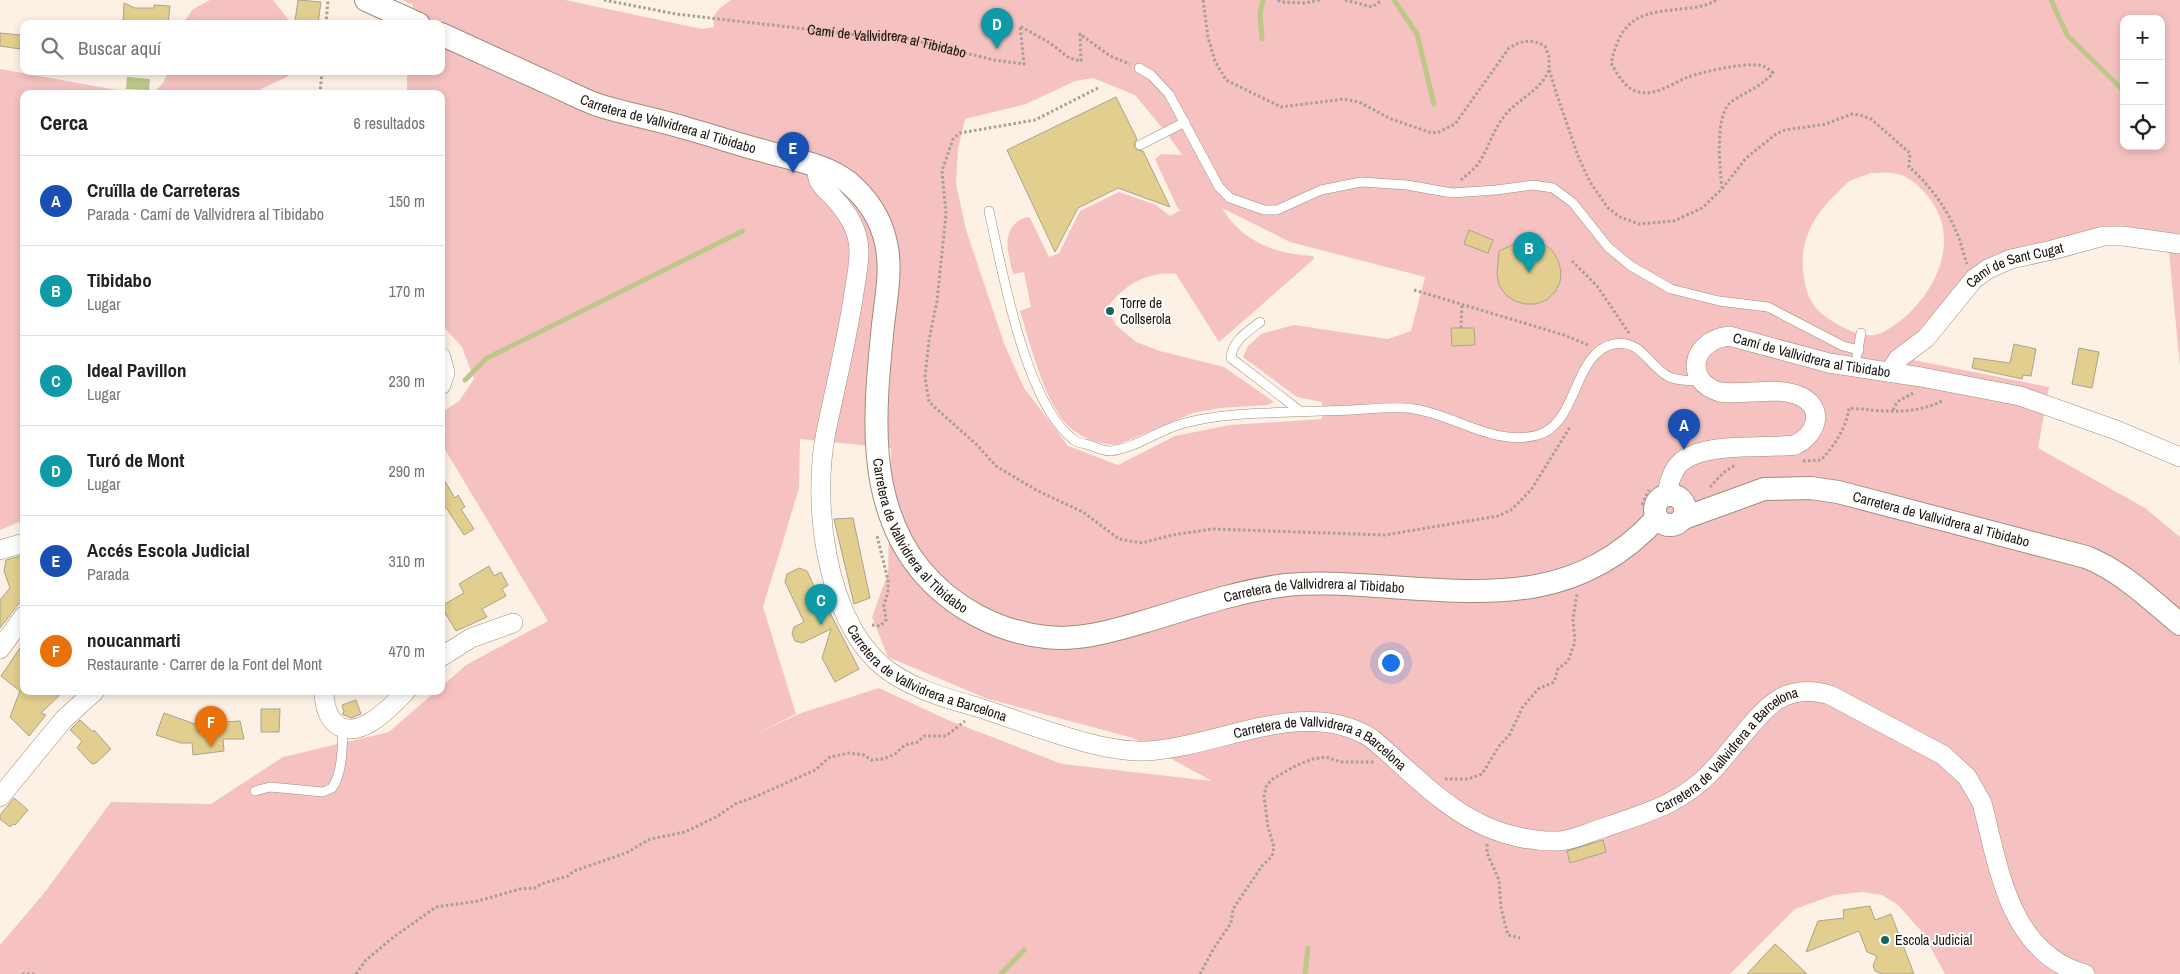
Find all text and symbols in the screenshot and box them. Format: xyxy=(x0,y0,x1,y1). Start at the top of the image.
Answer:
pin: D xyxy=(981,8,1013,49)
map controls xyxy=(2120,15,2165,150)
button: + xyxy=(2120,15,2165,60)
search box xyxy=(20,20,445,75)
street label: Camí de Vallvidrera al Tibidabo xyxy=(806,20,968,62)
icon: search xyxy=(38,34,66,62)
text: Buscar aquí xyxy=(78,35,161,61)
button: − xyxy=(2120,60,2165,105)
street label: Carretera de Vallvidrera al Tibidabo xyxy=(577,90,758,157)
button: locate xyxy=(2120,105,2165,150)
text: Cerca xyxy=(40,108,88,137)
text: 6 resultados xyxy=(354,112,425,134)
pin: E xyxy=(777,132,809,173)
text: Cruïlla de Carreteras xyxy=(87,177,240,203)
text: A xyxy=(51,190,61,212)
text: 150 m xyxy=(389,190,425,212)
text: Parada · Camí de Vallvidrera al Tibidabo xyxy=(87,203,324,225)
pin: B xyxy=(1513,232,1545,273)
street label: Camí de Sant Cugat xyxy=(1962,238,2065,291)
text: Tibidabo xyxy=(87,267,152,293)
text: B xyxy=(51,280,61,302)
text: 170 m xyxy=(389,280,425,302)
text: Lugar xyxy=(87,293,121,315)
place label: Torre de Collserola xyxy=(1120,294,1172,328)
marker: Torre de Collserola xyxy=(1104,305,1116,317)
street label: Camí de Vallvidrera al Tibidabo xyxy=(1731,329,1892,381)
text: Ideal Pavillon xyxy=(87,357,187,383)
text: C xyxy=(51,370,61,392)
text: 230 m xyxy=(389,370,425,392)
text: Lugar xyxy=(87,383,121,405)
pin: A xyxy=(1668,409,1700,450)
text: Turó de Mont xyxy=(87,447,185,473)
street label: Carretera de Vallvidrera al Tibidabo xyxy=(869,457,971,617)
text: D xyxy=(51,460,61,482)
text: 290 m xyxy=(389,460,425,482)
text: Lugar xyxy=(87,473,121,495)
street label: Carretera de Vallvidrera al Tibidabo xyxy=(1851,487,2031,551)
text: Accés Escola Judicial xyxy=(87,537,250,563)
text: E xyxy=(52,550,60,572)
text: 310 m xyxy=(389,550,425,572)
text: Parada xyxy=(87,563,129,585)
street label: Carretera de Vallvidrera al Tibidabo xyxy=(1221,574,1405,606)
pin: C xyxy=(805,584,837,625)
street label: Carretera de Vallvidrera a Barcelona xyxy=(843,621,1010,726)
text: noucanmarti xyxy=(87,627,181,653)
text: F xyxy=(52,640,60,662)
text: 470 m xyxy=(389,640,425,662)
your location xyxy=(1378,650,1404,676)
text: Restaurante · Carrer de la Font del Mont xyxy=(87,653,322,675)
street label: Carretera de Vallvidrera a Barcelona xyxy=(1653,683,1800,817)
pin: F xyxy=(195,706,227,747)
street label: Carretera de Vallvidrera a Barcelona xyxy=(1231,712,1411,775)
place label: Escola Judicial xyxy=(1895,931,1972,949)
marker: Escola Judicial xyxy=(1879,934,1891,946)

